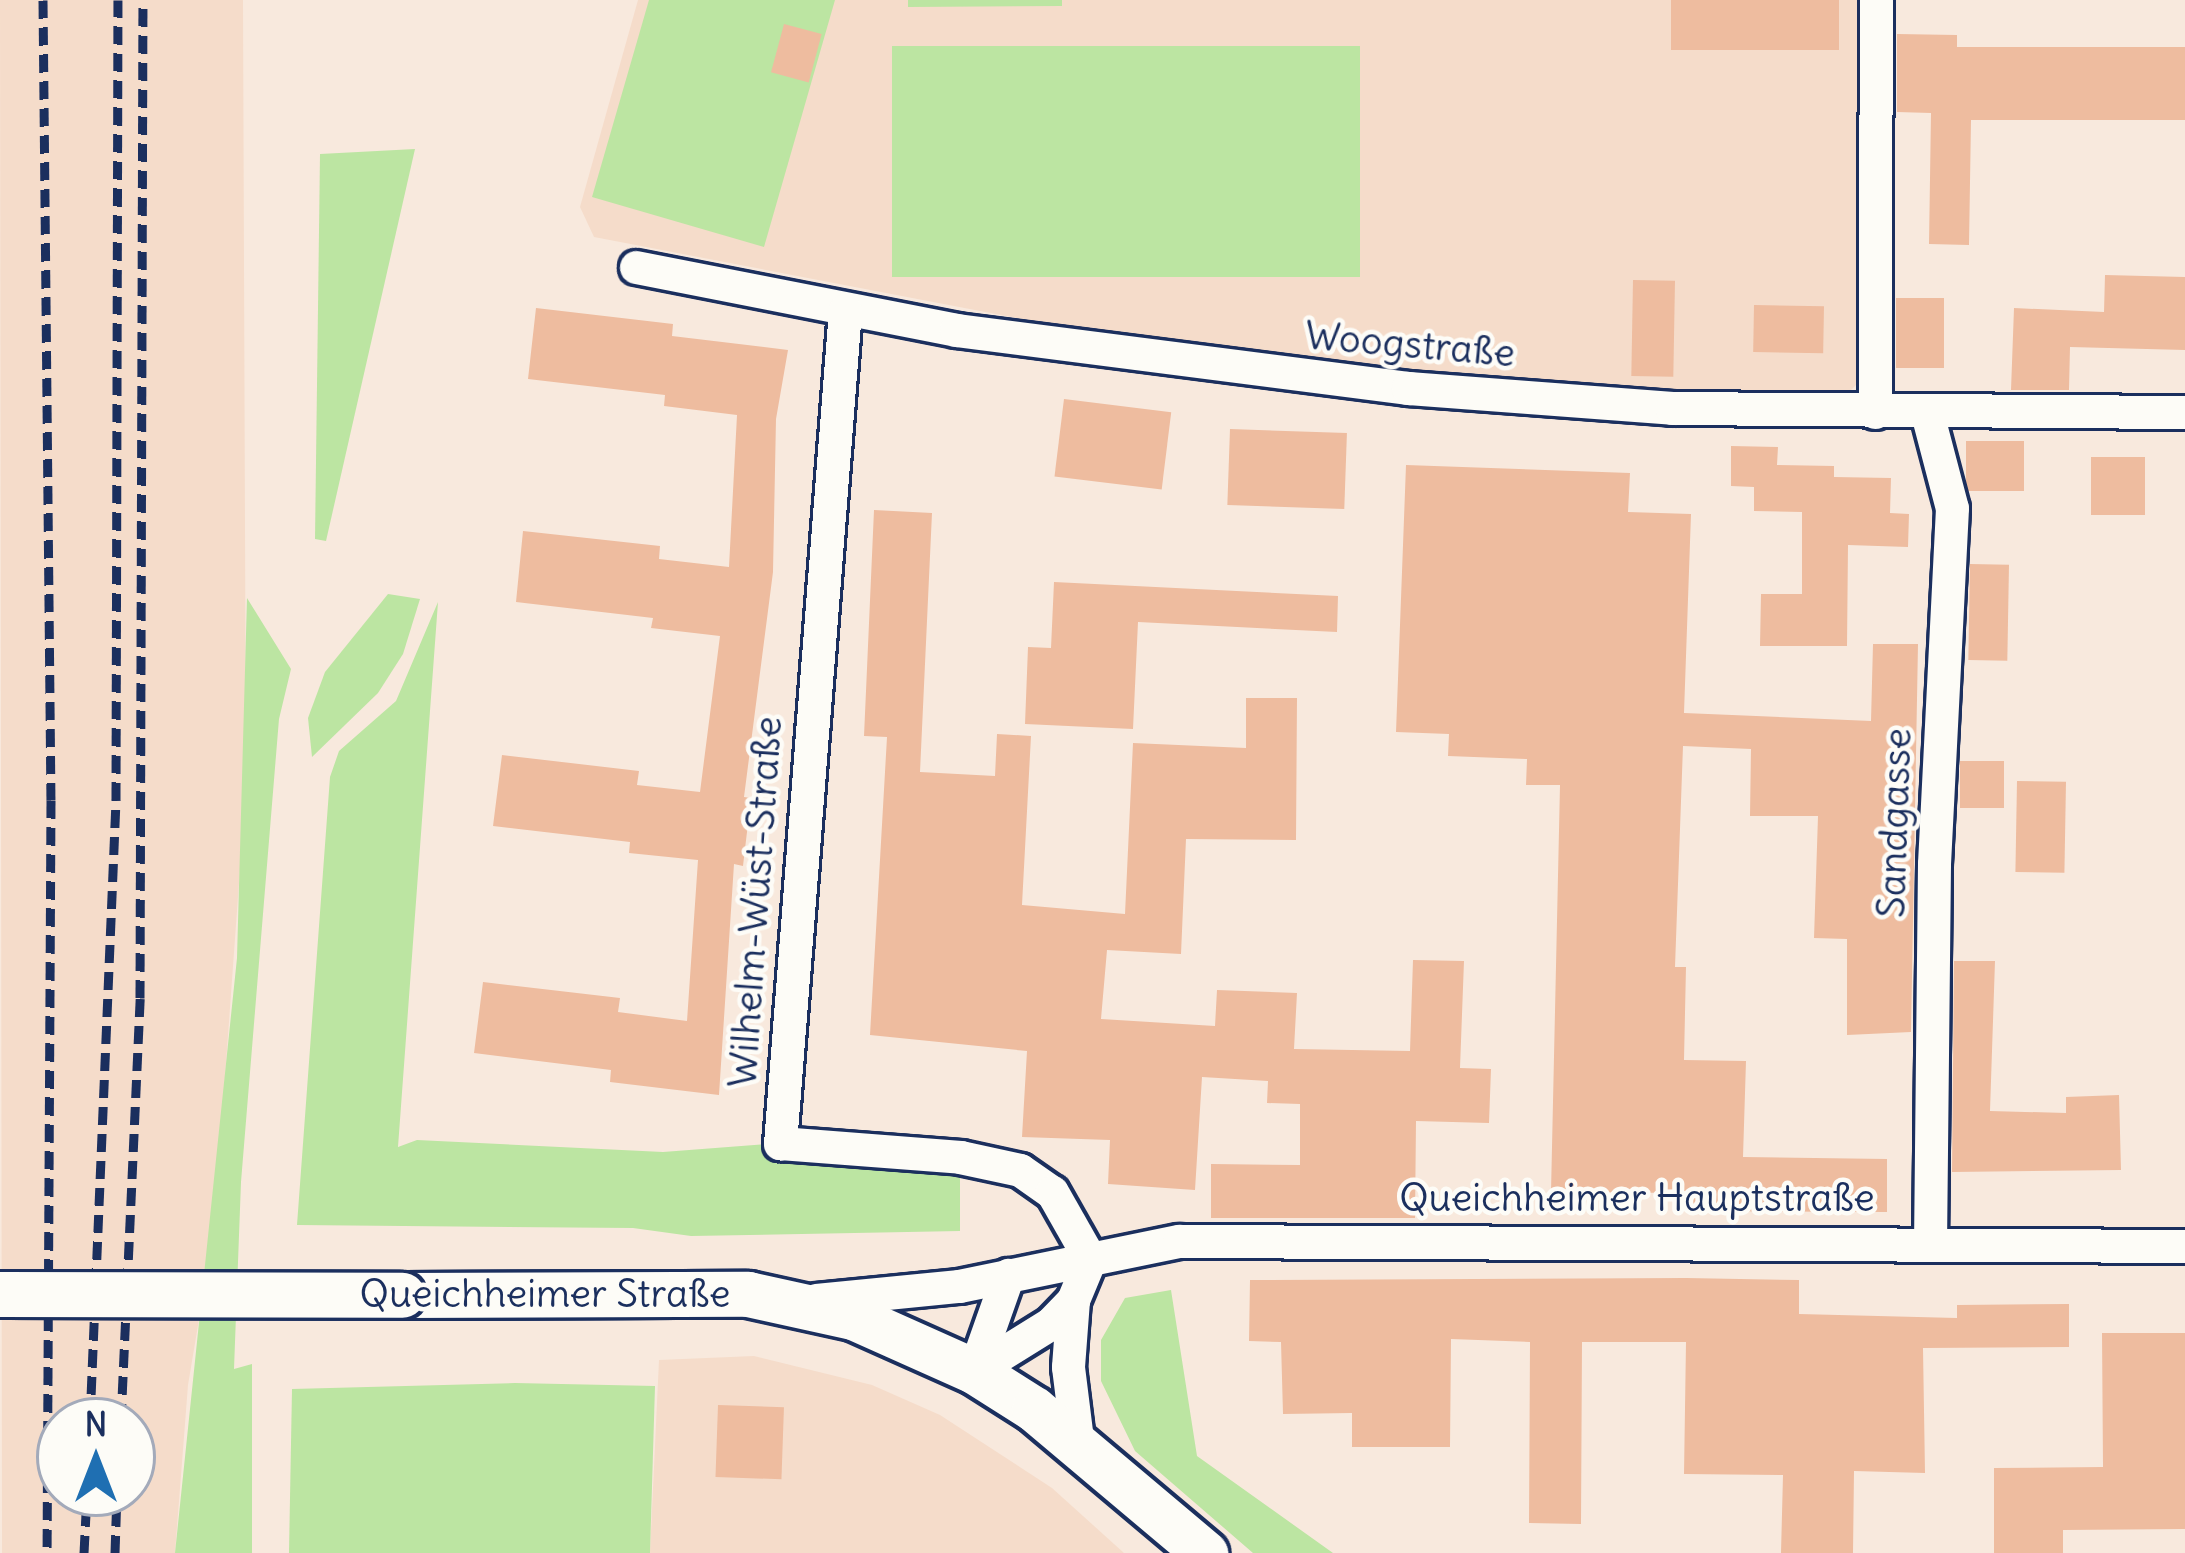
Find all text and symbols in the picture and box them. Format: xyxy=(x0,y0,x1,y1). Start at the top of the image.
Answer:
street label: Woogstraße xyxy=(1303,313,1517,377)
street label: Wilhelm-Wüst-Straße xyxy=(720,715,792,1089)
street label: Sandgasse xyxy=(1868,727,1922,919)
street label: Queichheimer Hauptstraße xyxy=(1399,1175,1875,1221)
street label: Queichheimer Straße xyxy=(360,1271,730,1317)
north arrow xyxy=(36,1397,156,1517)
text: N xyxy=(85,1403,107,1445)

